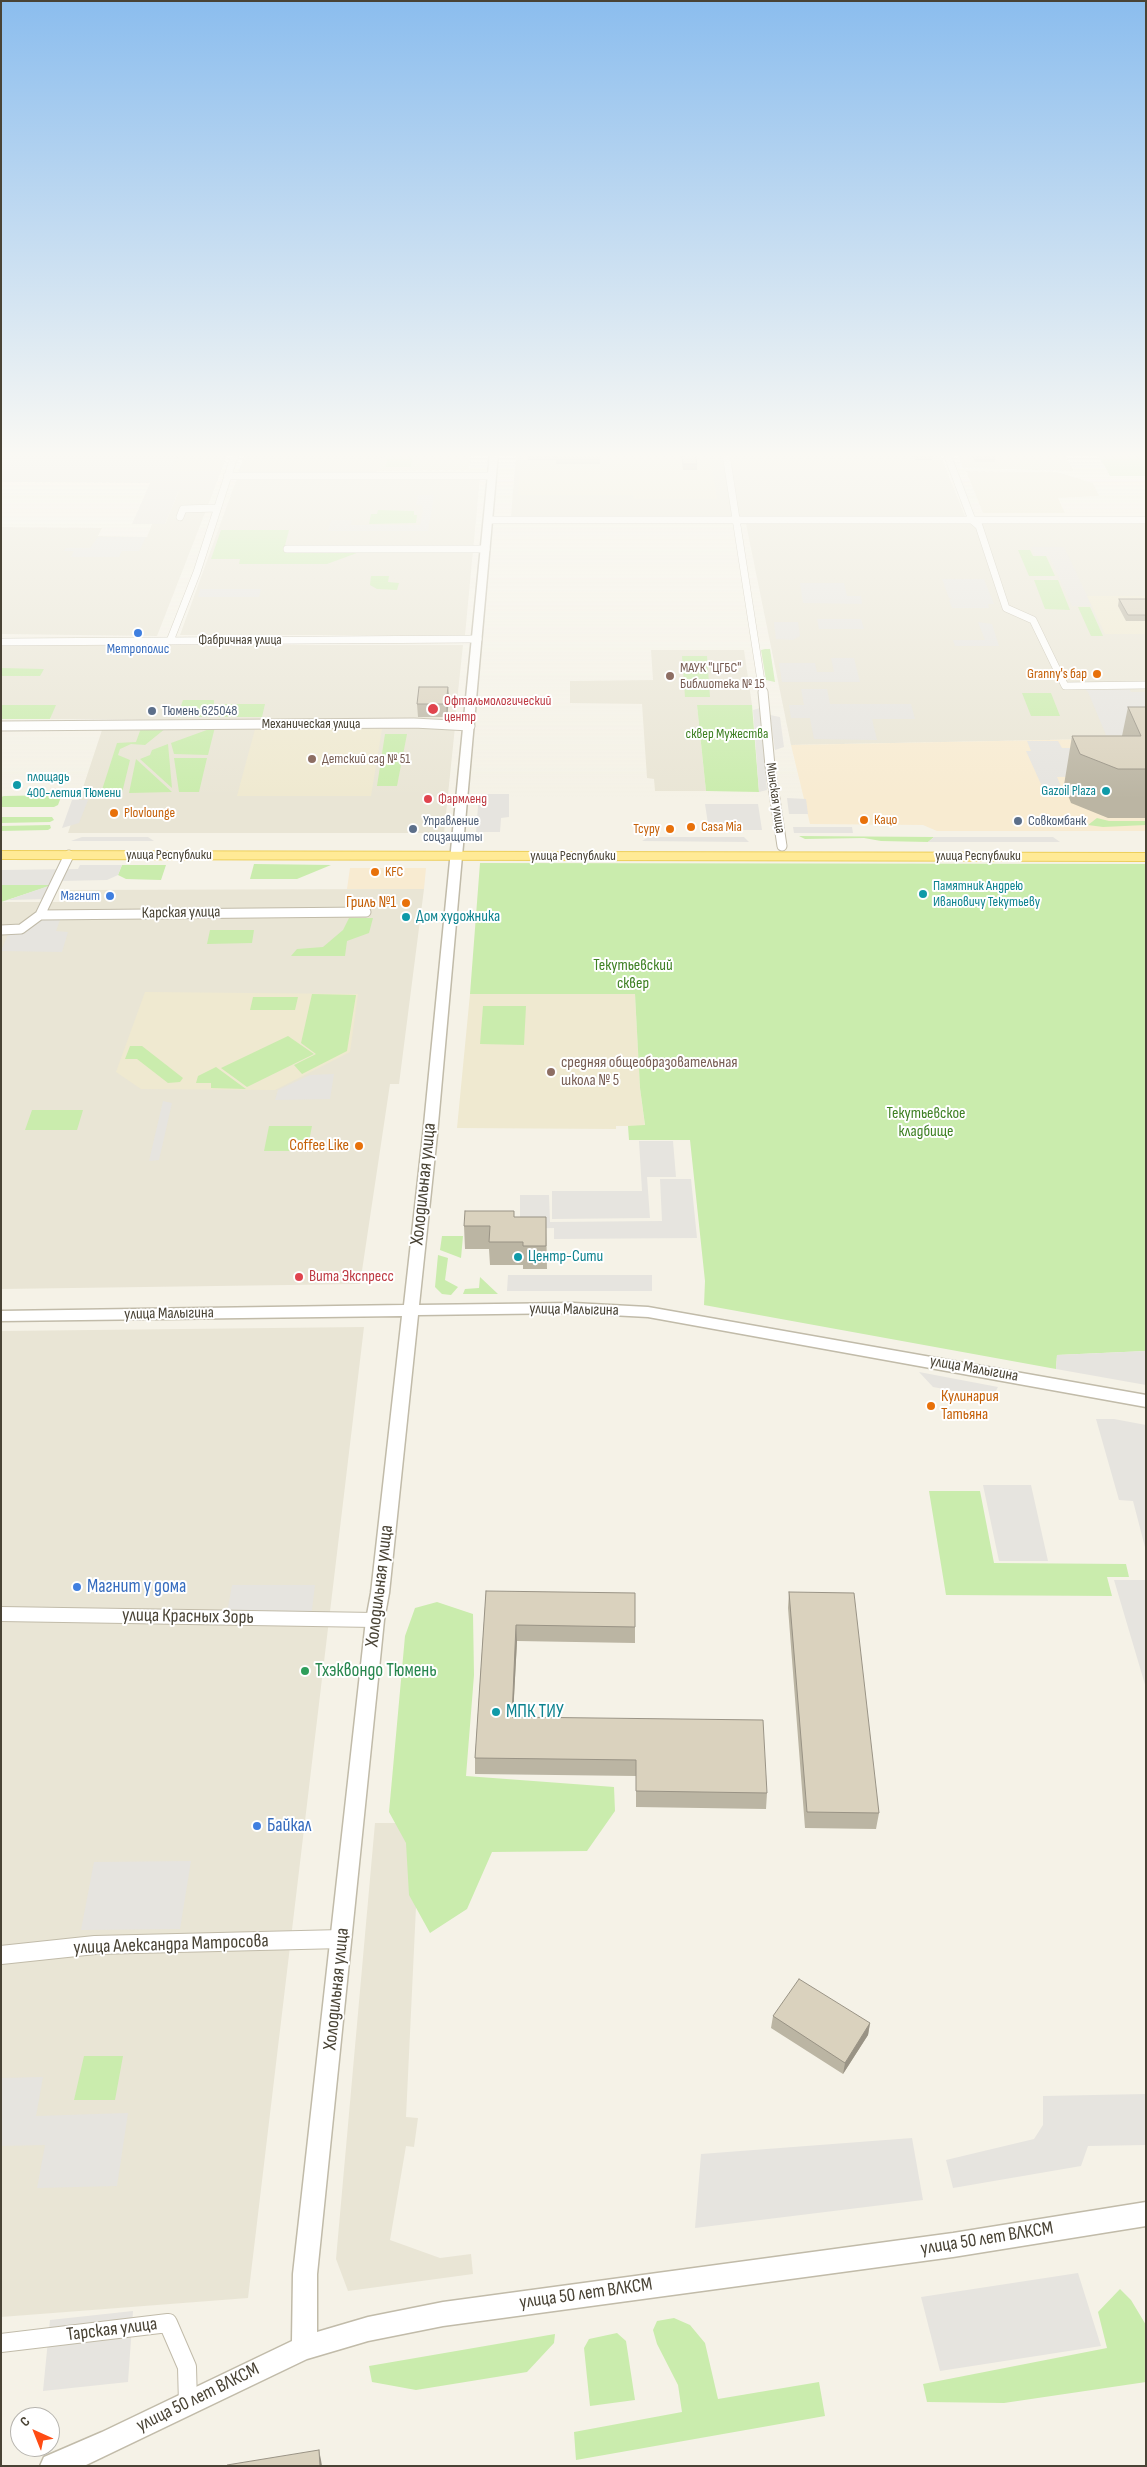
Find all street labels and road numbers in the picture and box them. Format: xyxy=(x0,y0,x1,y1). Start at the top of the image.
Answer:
street label: Фабричная улица xyxy=(198,632,282,648)
street label: Механическая улица xyxy=(262,716,360,732)
street label: Минская улица xyxy=(762,762,788,834)
street label: улица Республики xyxy=(126,847,212,863)
street label: улица Республики xyxy=(530,848,616,864)
street label: улица Республики xyxy=(935,848,1021,864)
street label: Карская улица xyxy=(142,903,220,923)
street label: Холодильная улица xyxy=(406,1122,442,1246)
street label: улица Малыгина xyxy=(529,1300,619,1320)
street label: улица Малыгина xyxy=(124,1304,214,1324)
street label: улица Малыгина xyxy=(928,1352,1020,1386)
street label: Холодильная улица xyxy=(361,1524,399,1648)
street label: улица Красных Зорь xyxy=(122,1604,254,1630)
street label: Холодильная улица xyxy=(319,1927,355,2051)
street label: улица Александра Матросова xyxy=(73,1930,269,1960)
street label: улица 50 лет ВЛКСМ xyxy=(919,2217,1055,2261)
street label: улица 50 лет ВЛКСМ xyxy=(518,2273,654,2315)
street label: Тарская улица xyxy=(65,2313,159,2347)
street label: улица 50 лет ВЛКСМ xyxy=(133,2358,263,2438)

